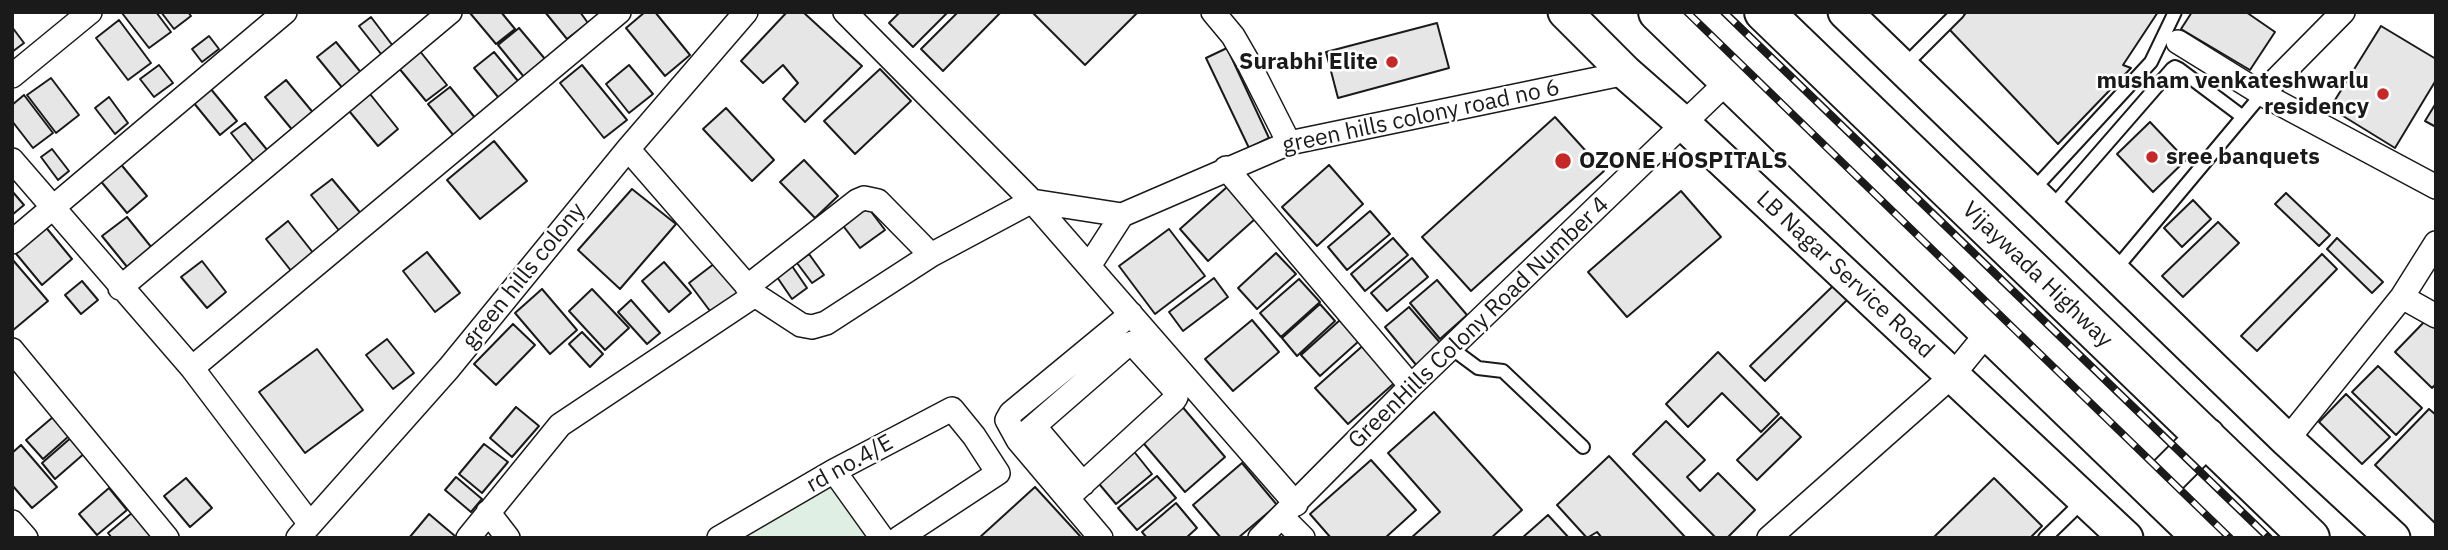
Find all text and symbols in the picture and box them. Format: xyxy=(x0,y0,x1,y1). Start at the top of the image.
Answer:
place label: Surabhi Elite xyxy=(1239,48,1378,76)
marker: Surabhi Elite xyxy=(1384,54,1400,70)
place label: musham venkateshwarlu residency xyxy=(2096,67,2369,121)
street label: green hills colony road no 6 xyxy=(1280,74,1562,160)
marker: musham venkateshwarlu residency xyxy=(2375,86,2391,102)
place label: sree banquets xyxy=(2166,143,2320,171)
place label: OZONE HOSPITALS xyxy=(1579,147,1788,175)
marker: sree banquets xyxy=(2144,149,2160,165)
marker: OZONE HOSPITALS xyxy=(1553,151,1573,171)
street label: LB Nagar Service Road xyxy=(1750,186,1940,364)
street label: GreenHills Colony Road Number 4 xyxy=(1343,191,1615,455)
street label: Vijaywada Highway xyxy=(1956,196,2118,354)
street label: green hills colony xyxy=(457,197,591,355)
street label: rd no.4/E xyxy=(802,429,898,499)

